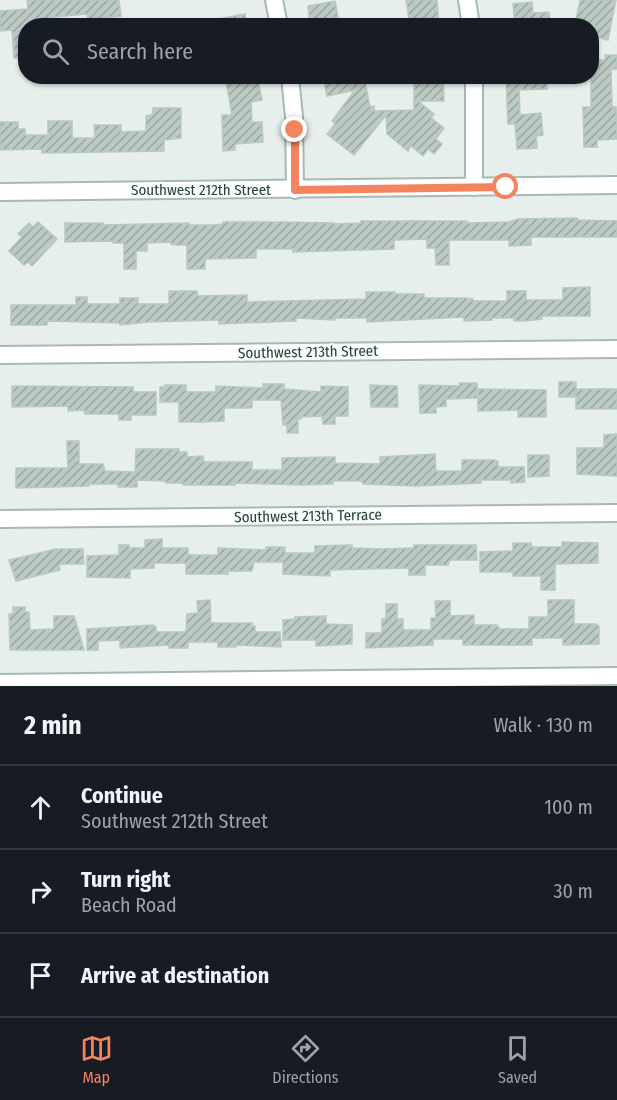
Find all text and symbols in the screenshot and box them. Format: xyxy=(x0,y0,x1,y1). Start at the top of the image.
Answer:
search box xyxy=(18,18,599,84)
icon: search xyxy=(39,35,72,68)
text: Search here xyxy=(87,38,193,65)
route end xyxy=(281,116,307,142)
route start xyxy=(492,173,518,199)
street label: Southwest 212th Street xyxy=(131,181,271,199)
street label: Southwest 213th Street xyxy=(238,342,378,362)
street label: Southwest 213th Terrace xyxy=(234,506,382,526)
text: 2 min xyxy=(24,710,82,741)
text: Walk · 130 m xyxy=(493,713,593,737)
text: Continue xyxy=(81,782,163,809)
icon: ahead xyxy=(24,791,57,824)
text: 100 m xyxy=(544,795,593,819)
text: Southwest 212th Street xyxy=(81,809,268,833)
text: Turn right xyxy=(81,866,170,893)
icon: right xyxy=(24,875,57,908)
text: 30 m xyxy=(553,879,593,903)
text: Beach Road xyxy=(81,893,177,917)
icon: arrive xyxy=(24,959,57,992)
text: Arrive at destination xyxy=(81,962,269,989)
tab: Map xyxy=(80,1032,113,1087)
tab: Directions xyxy=(272,1032,339,1087)
tab: Saved xyxy=(498,1032,537,1087)

